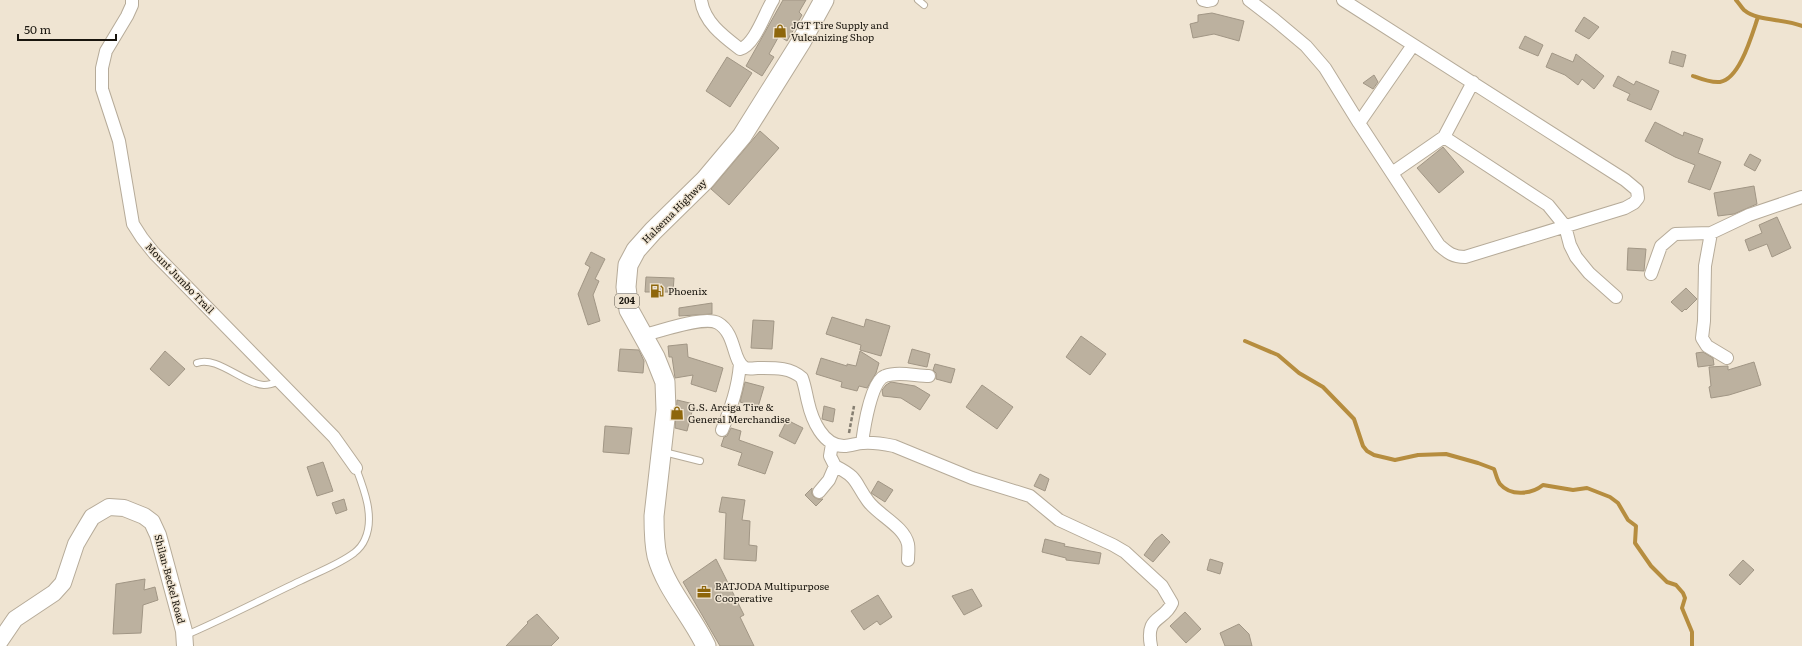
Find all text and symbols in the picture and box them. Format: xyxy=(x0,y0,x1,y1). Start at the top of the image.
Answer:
scale bar xyxy=(18,16,116,42)
place label: JGT Tire Supply and Vulcanizing Shop xyxy=(791,17,889,44)
text: 50 m xyxy=(24,20,51,38)
shop icon: JGT Tire Supply and Vulcanizing Shop xyxy=(772,23,788,39)
street label: Halsema Highway xyxy=(638,175,710,246)
street label: Mount Jumbo Trail xyxy=(143,239,219,317)
fuel station icon: Phoenix xyxy=(649,283,665,299)
place label: Phoenix xyxy=(668,283,707,298)
road number: 204 xyxy=(615,294,639,308)
place label: G.S. Arciga Tire & General Merchandise xyxy=(688,399,790,426)
shop icon: G.S. Arciga Tire & General Merchandise xyxy=(669,405,685,421)
street label: Shilan-Beckel Road xyxy=(151,532,190,625)
place label: BATJODA Multipurpose Cooperative xyxy=(715,578,829,605)
office icon: BATJODA Multipurpose Cooperative xyxy=(696,584,712,600)

